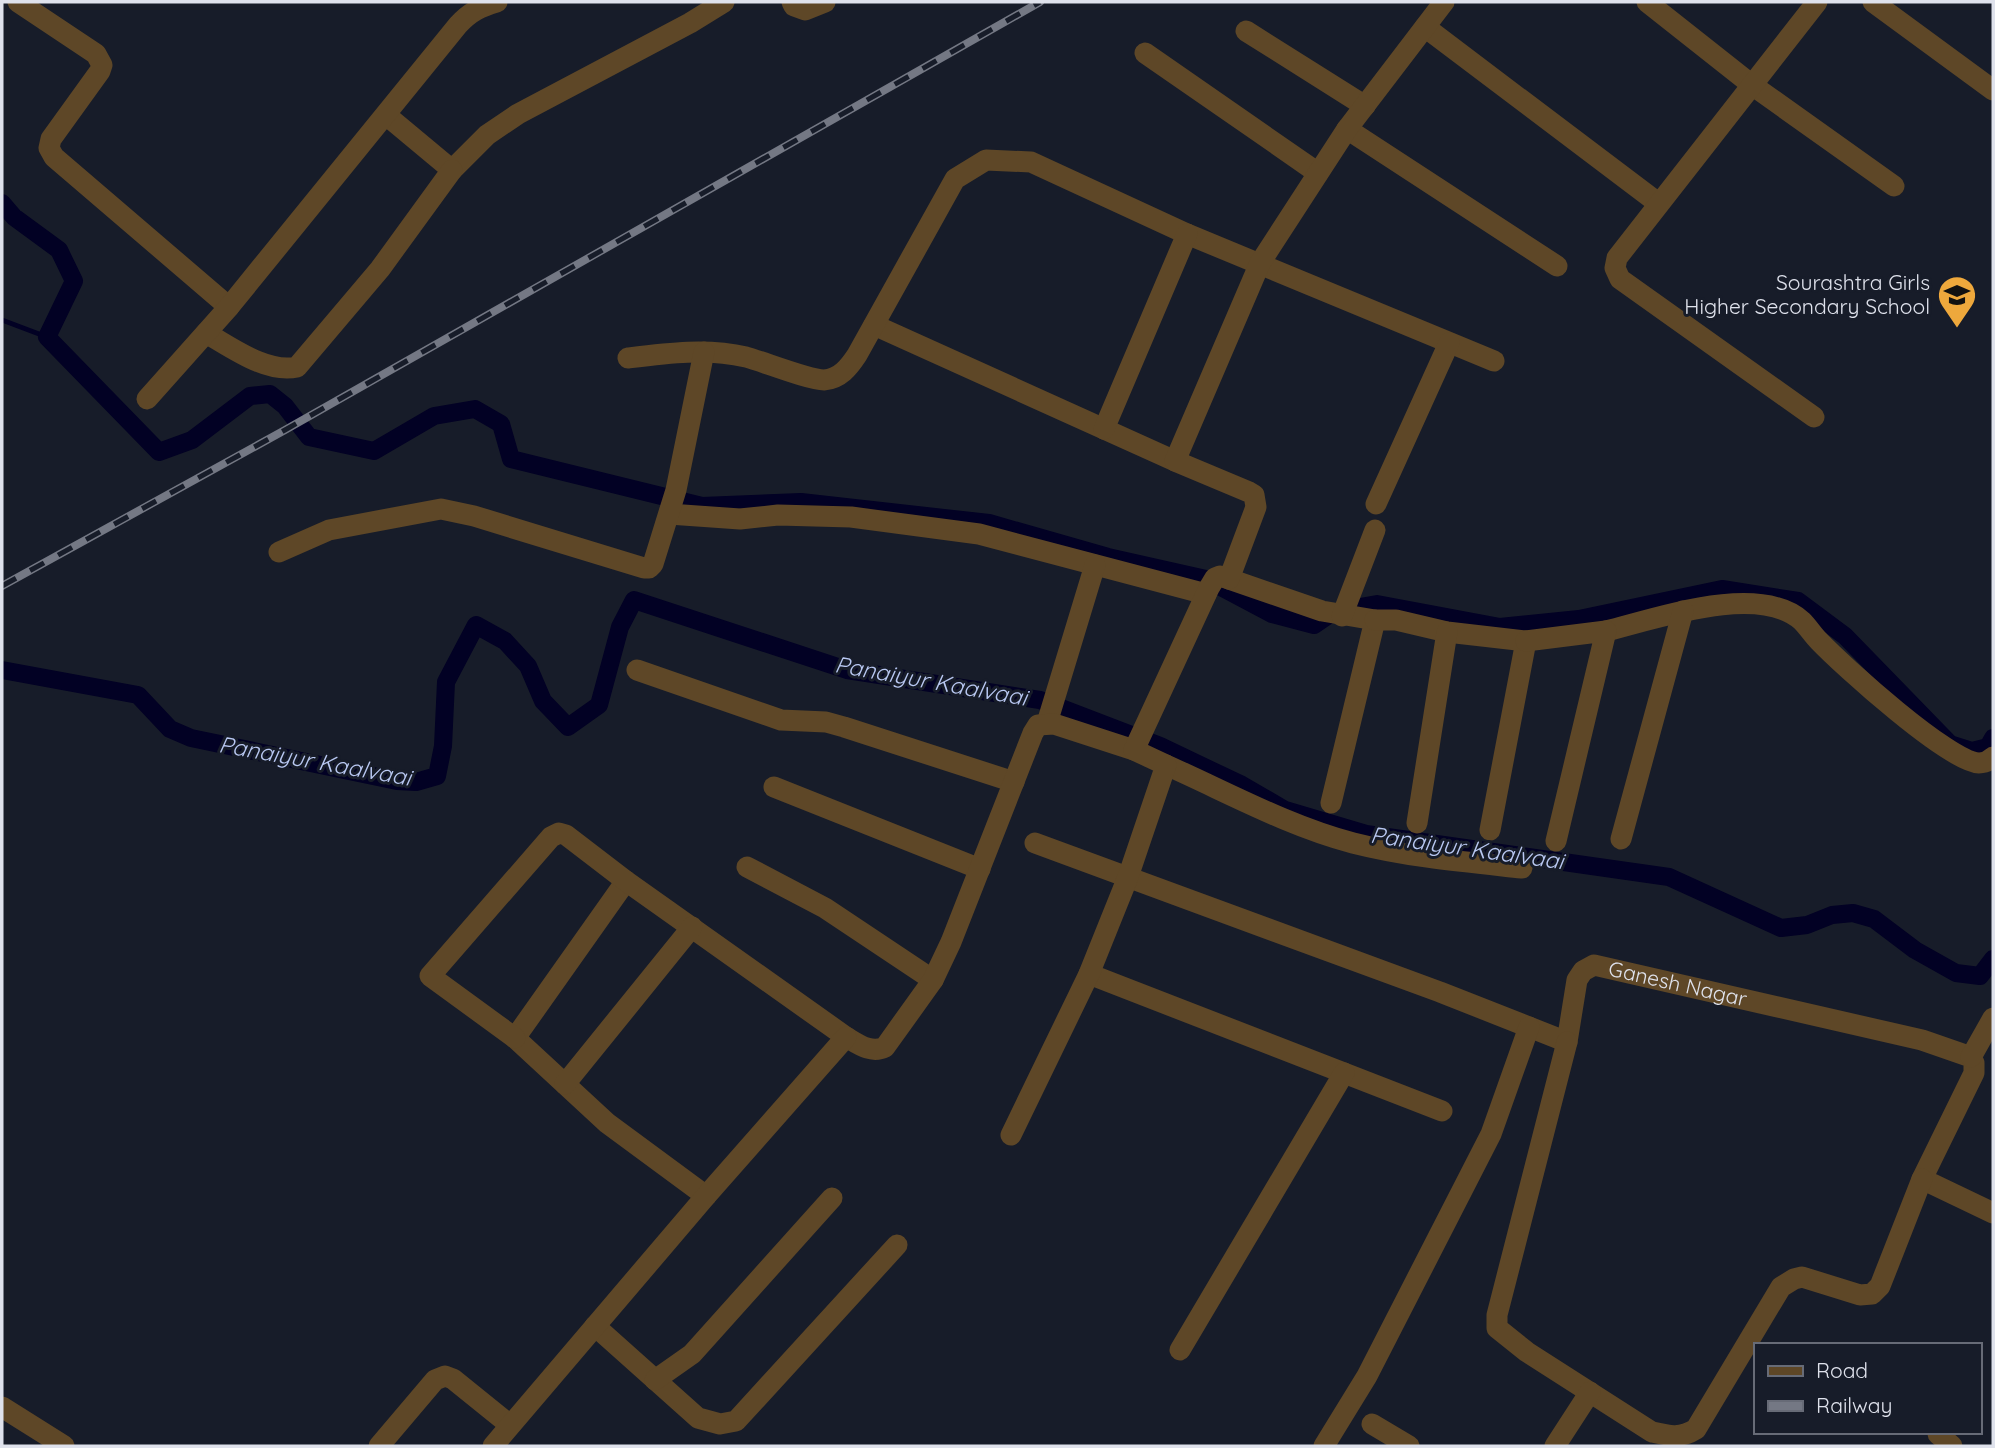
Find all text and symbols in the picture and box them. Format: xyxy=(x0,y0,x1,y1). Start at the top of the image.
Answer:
place label: Sourashtra Girls Higher Secondary School xyxy=(1684,269,1930,319)
school or university icon: Sourashtra Girls Higher Secondary School xyxy=(1936,274,1978,329)
water label: Panaiyur Kaalvaai xyxy=(833,649,1032,712)
water label: Panaiyur Kaalvaai xyxy=(217,729,416,792)
water label: Panaiyur Kaalvaai xyxy=(1369,820,1568,876)
street label: Ganesh Nagar xyxy=(1606,955,1750,1012)
legend xyxy=(1754,1343,1981,1434)
text: Road xyxy=(1816,1357,1868,1383)
text: Railway xyxy=(1816,1392,1892,1418)

